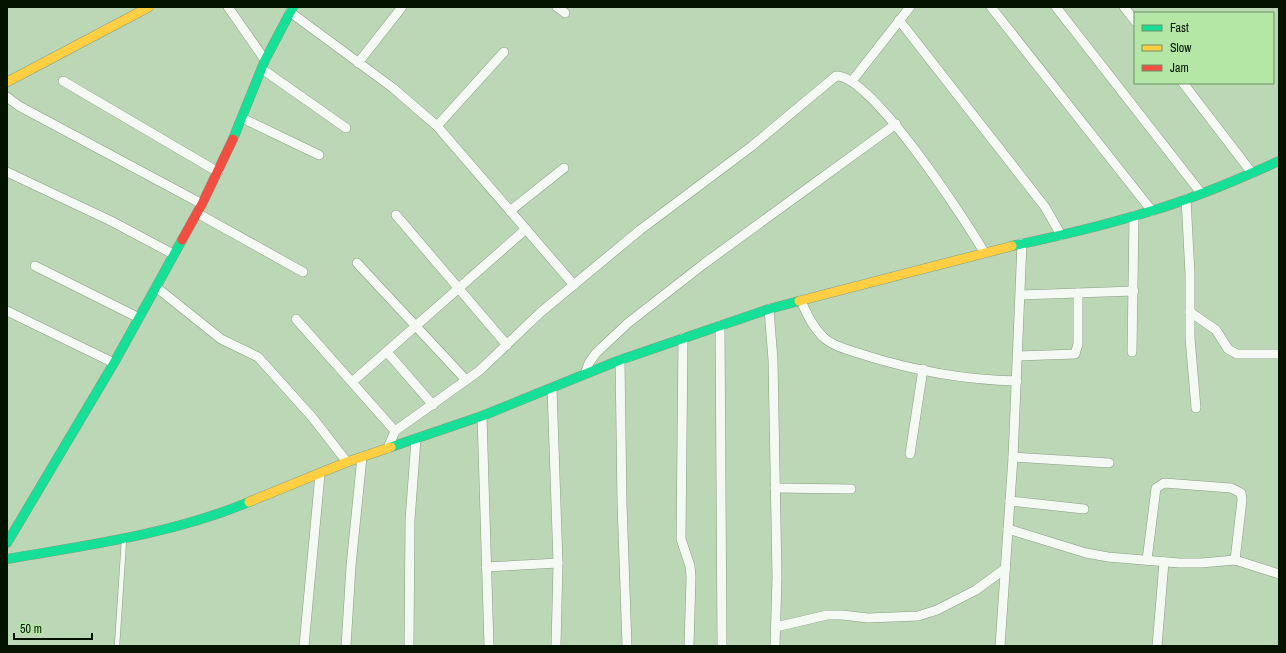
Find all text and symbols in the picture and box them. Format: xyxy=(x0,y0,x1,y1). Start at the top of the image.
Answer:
legend xyxy=(1134,12,1274,84)
text: Fast xyxy=(1170,20,1189,36)
text: Slow xyxy=(1170,40,1192,56)
text: Jam xyxy=(1170,60,1189,76)
scale bar xyxy=(14,615,92,641)
text: 50 m xyxy=(20,621,42,637)

